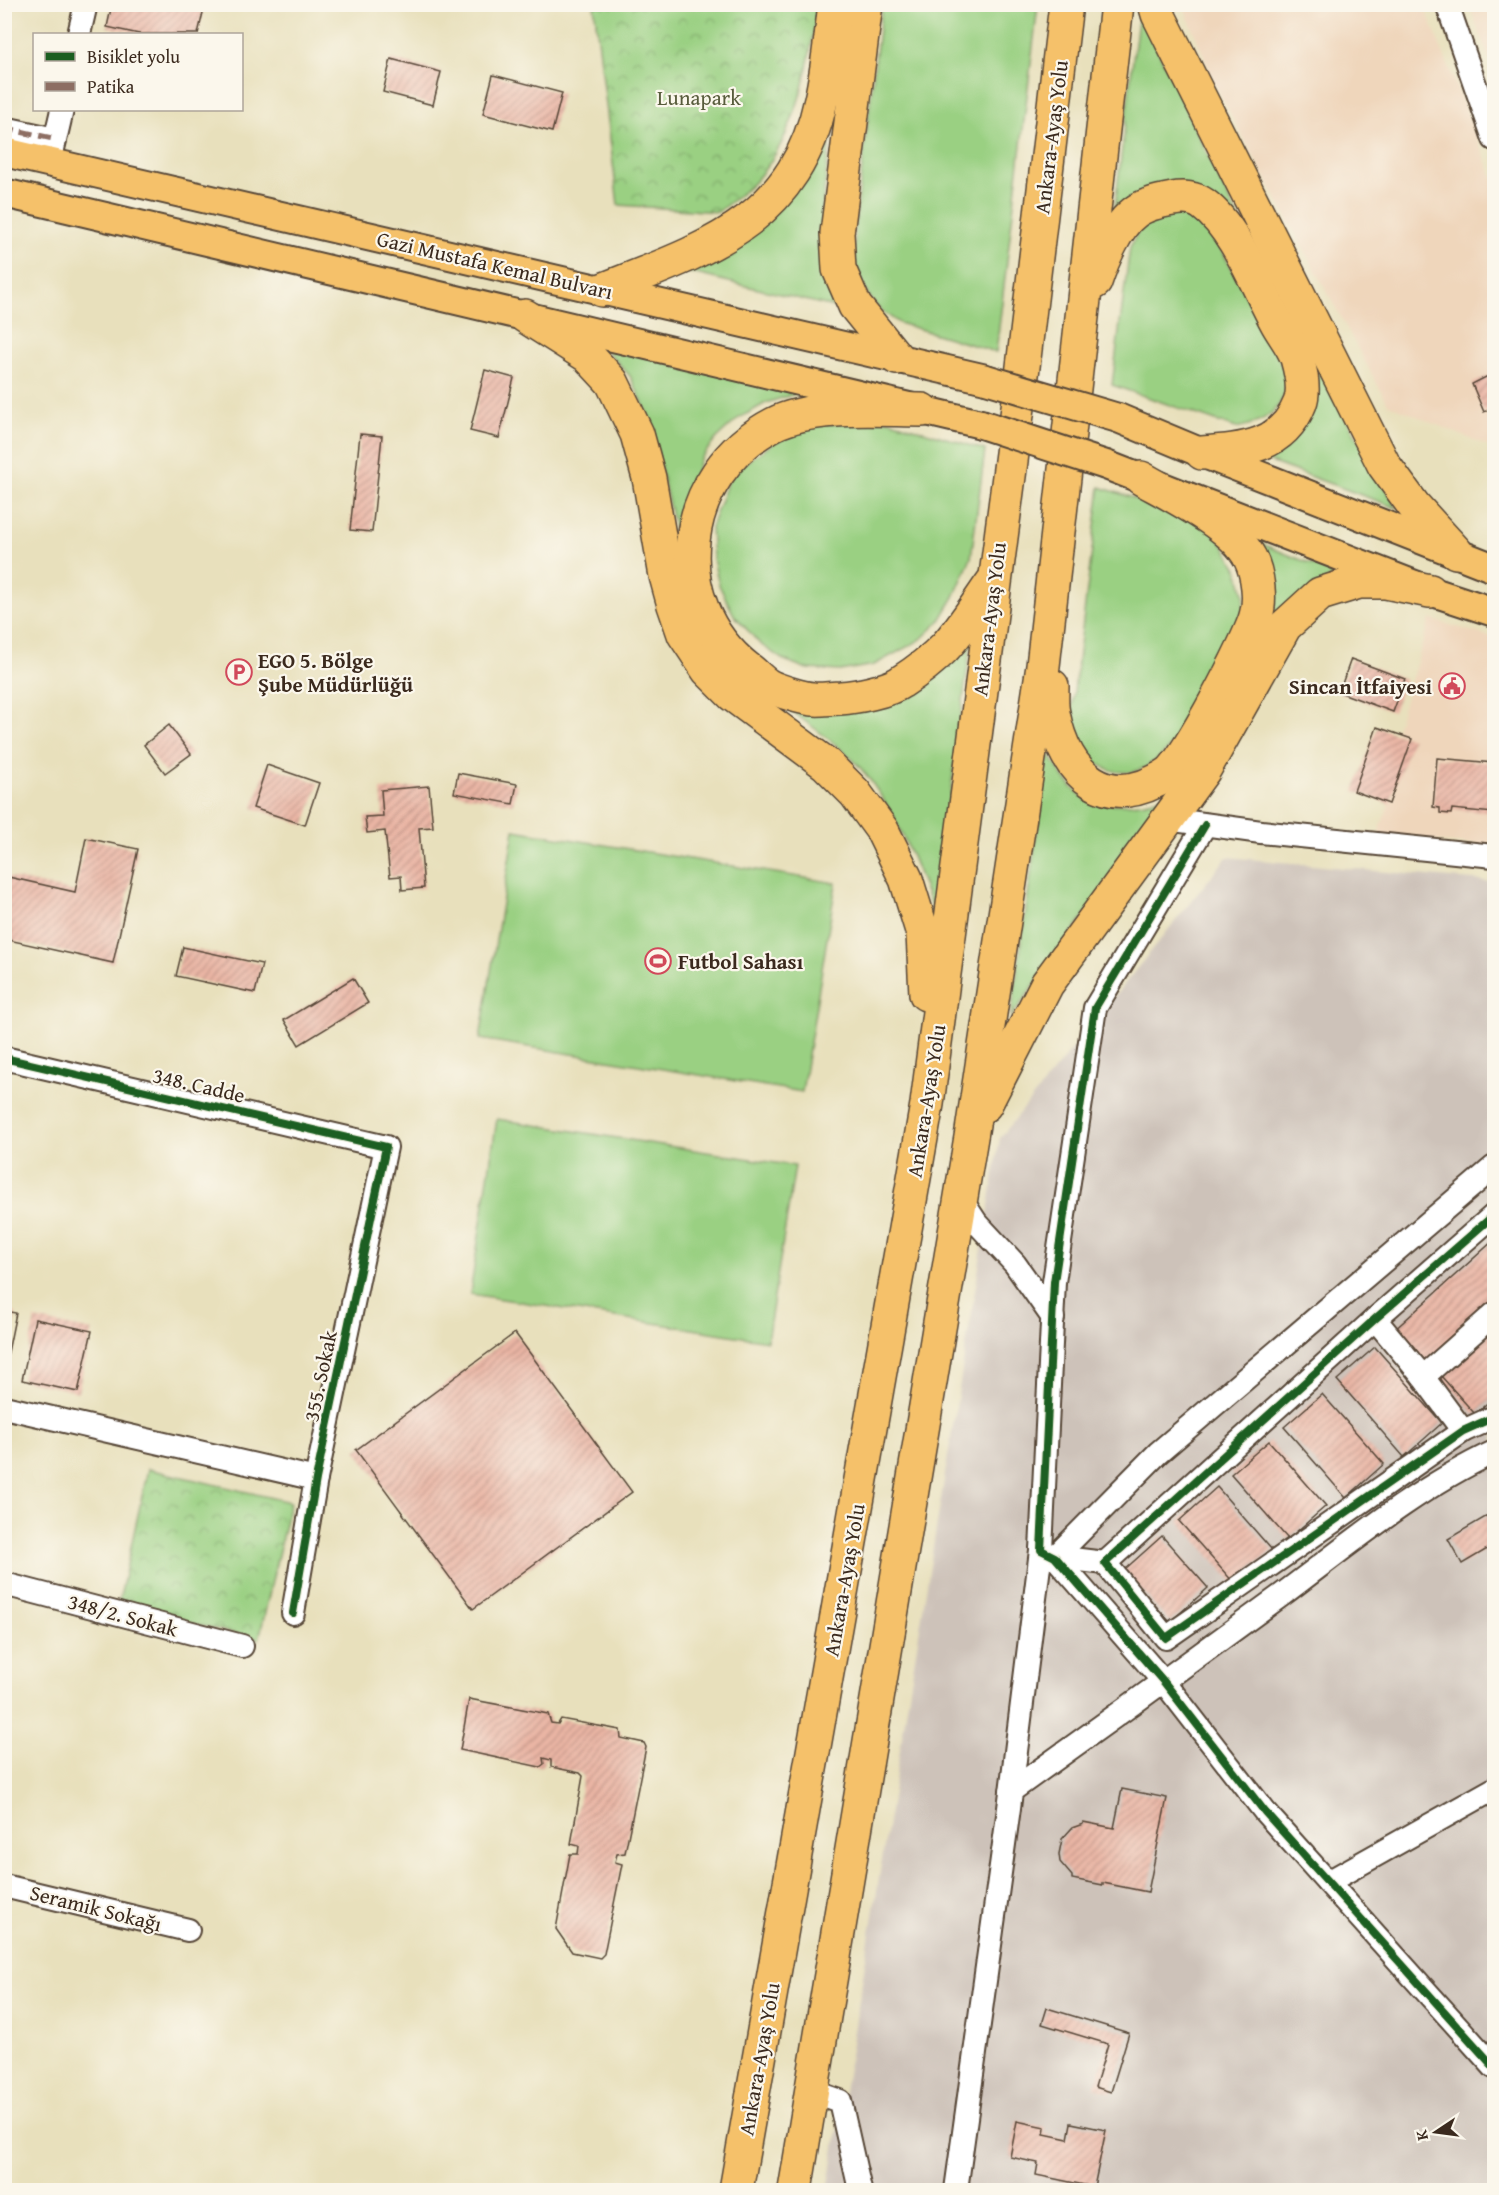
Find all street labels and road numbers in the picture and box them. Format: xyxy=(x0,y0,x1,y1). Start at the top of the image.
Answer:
street label: Ankara-Ayaş Yolu xyxy=(1026,58,1076,216)
street label: Gazi Mustafa Kemal Bulvarı xyxy=(374,223,616,307)
street label: Ankara-Ayaş Yolu xyxy=(964,540,1014,698)
street label: Ankara-Ayaş Yolu xyxy=(899,1022,954,1180)
street label: 348. Cadde xyxy=(150,1059,248,1111)
street label: 355. Sokak xyxy=(295,1327,345,1424)
street label: Ankara-Ayaş Yolu xyxy=(815,1500,873,1659)
street label: 348/2. Sokak xyxy=(65,1585,182,1645)
street label: Seramik Sokağı xyxy=(27,1877,165,1939)
street label: Ankara-Ayaş Yolu xyxy=(730,1979,788,2138)

